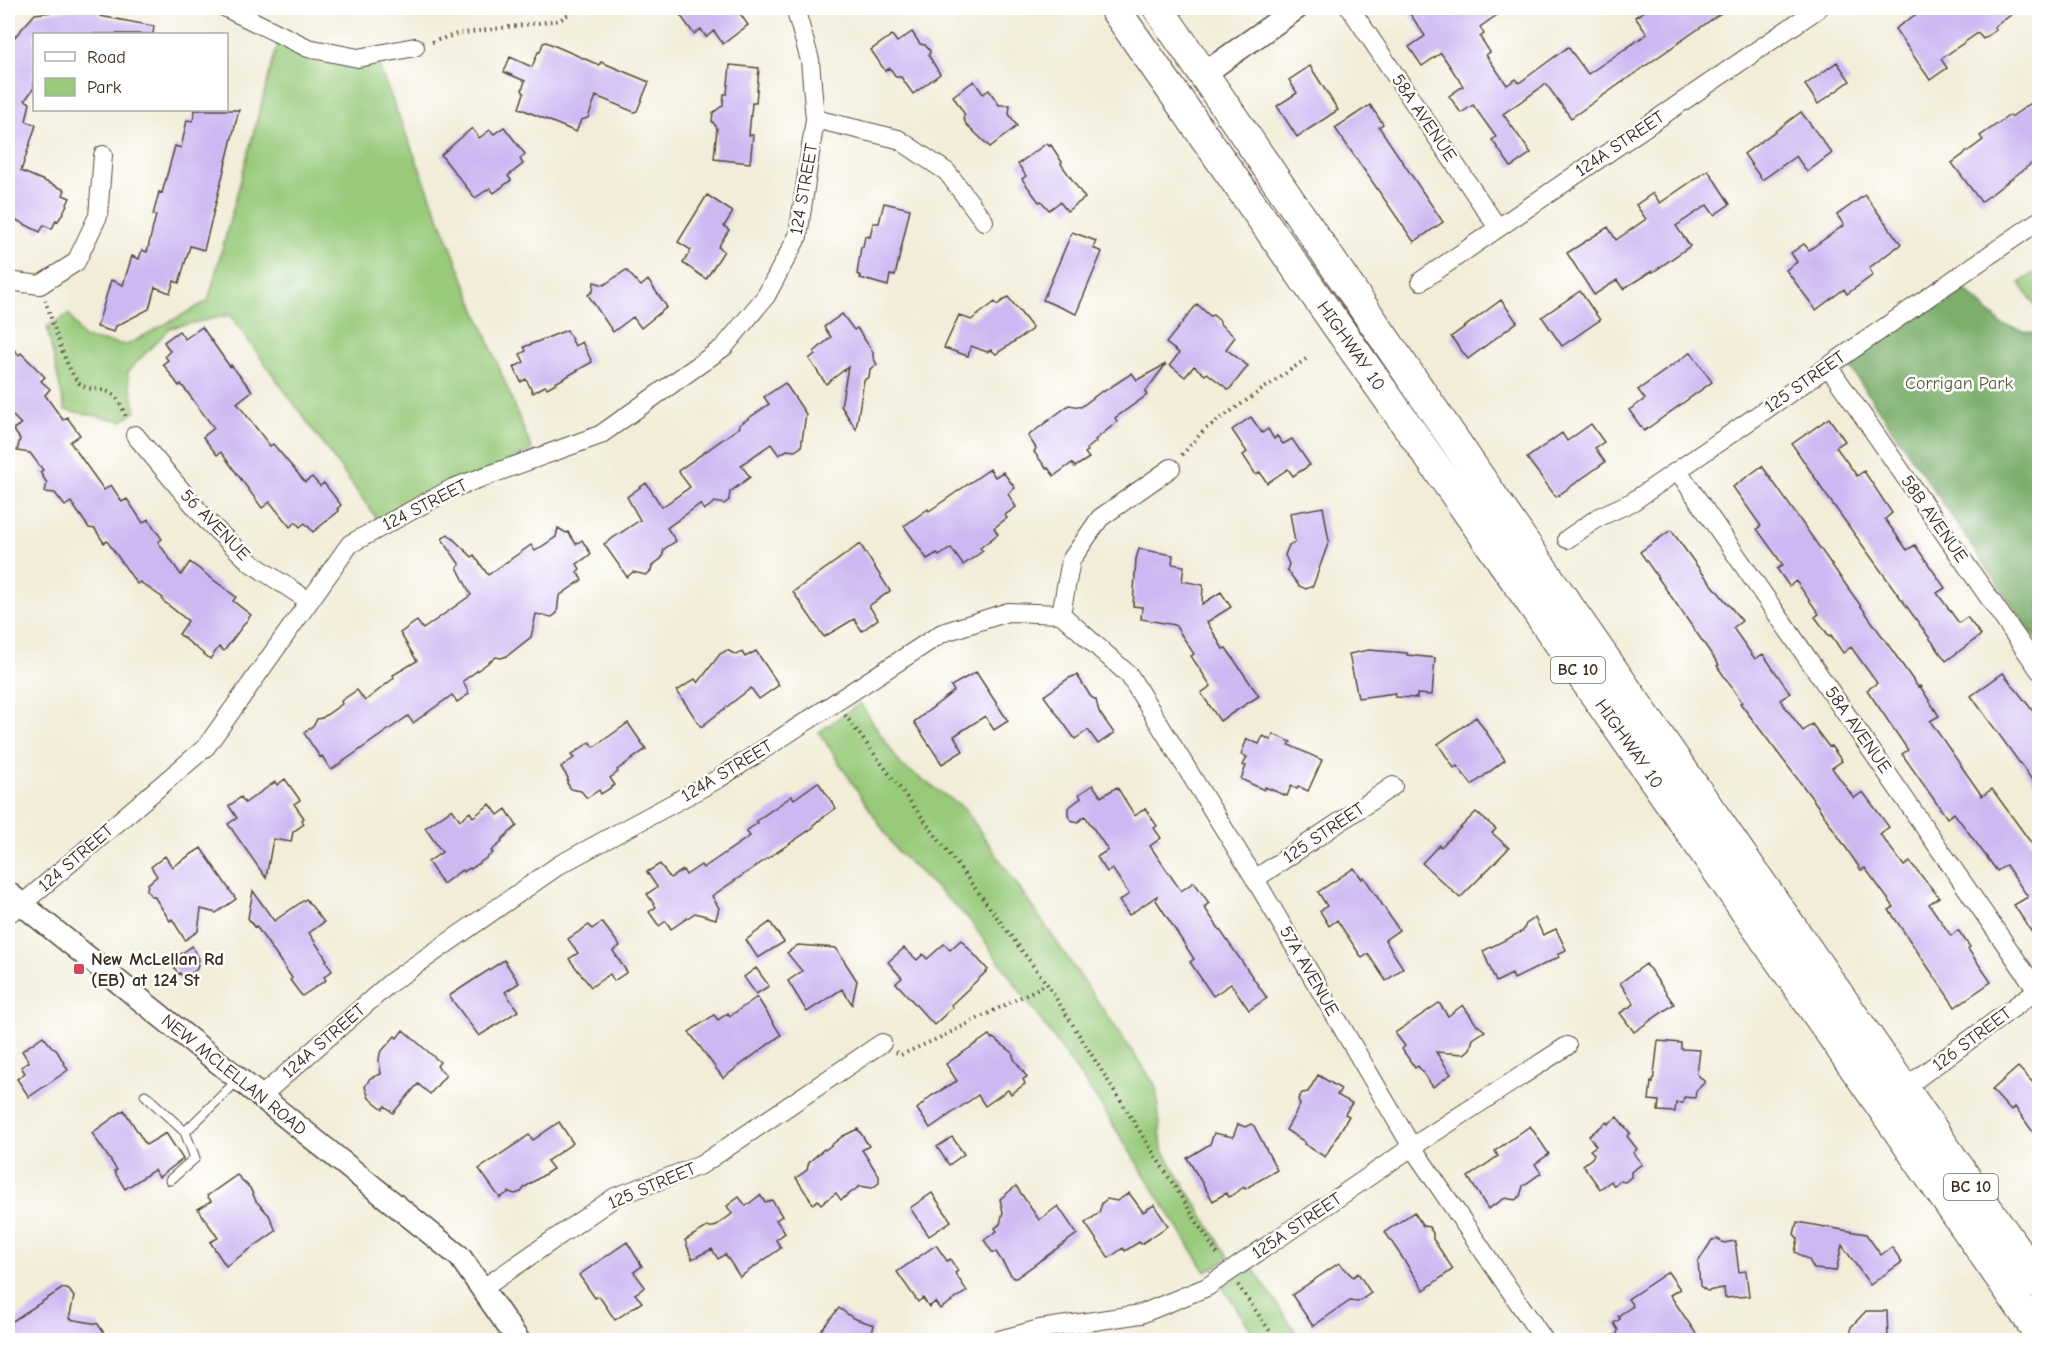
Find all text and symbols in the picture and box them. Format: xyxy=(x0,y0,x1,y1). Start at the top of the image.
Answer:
legend xyxy=(33,33,228,111)
text: Road xyxy=(87,47,126,68)
street label: 58A AVENUE xyxy=(1387,70,1461,166)
text: Park xyxy=(87,77,122,98)
street label: 124A STREET xyxy=(1572,106,1669,181)
street label: 124 STREET xyxy=(786,141,822,236)
street label: HIGHWAY 10 xyxy=(1312,297,1390,395)
street label: 125 STREET xyxy=(1761,346,1850,417)
park label: Corrigan Park xyxy=(1905,373,2013,394)
street label: 58B AVENUE xyxy=(1896,471,1972,567)
street label: 124 STREET xyxy=(379,474,471,535)
street label: 56 AVENUE xyxy=(176,485,254,565)
road number: BC 10 xyxy=(1551,657,1605,683)
street label: 58A AVENUE xyxy=(1820,683,1896,777)
street label: HIGHWAY 10 xyxy=(1590,695,1668,793)
street label: 124A STREET xyxy=(678,735,777,806)
street label: 125 STREET xyxy=(1279,798,1369,868)
street label: 124 STREET xyxy=(34,819,118,896)
street label: 57A AVENUE xyxy=(1275,922,1343,1020)
place label: New McLellan Rd (EB) at 124 St xyxy=(91,949,224,991)
marker: New McLellan Rd (EB) at 124 St xyxy=(72,962,86,976)
street label: 124A STREET xyxy=(278,999,370,1083)
street label: 126 STREET xyxy=(1928,1002,2016,1076)
street label: NEW MCLELLAN ROAD xyxy=(157,1010,311,1140)
street label: 125 STREET xyxy=(605,1158,700,1214)
road number: BC 10 xyxy=(1944,1174,1998,1200)
street label: 125A STREET xyxy=(1248,1188,1346,1264)

